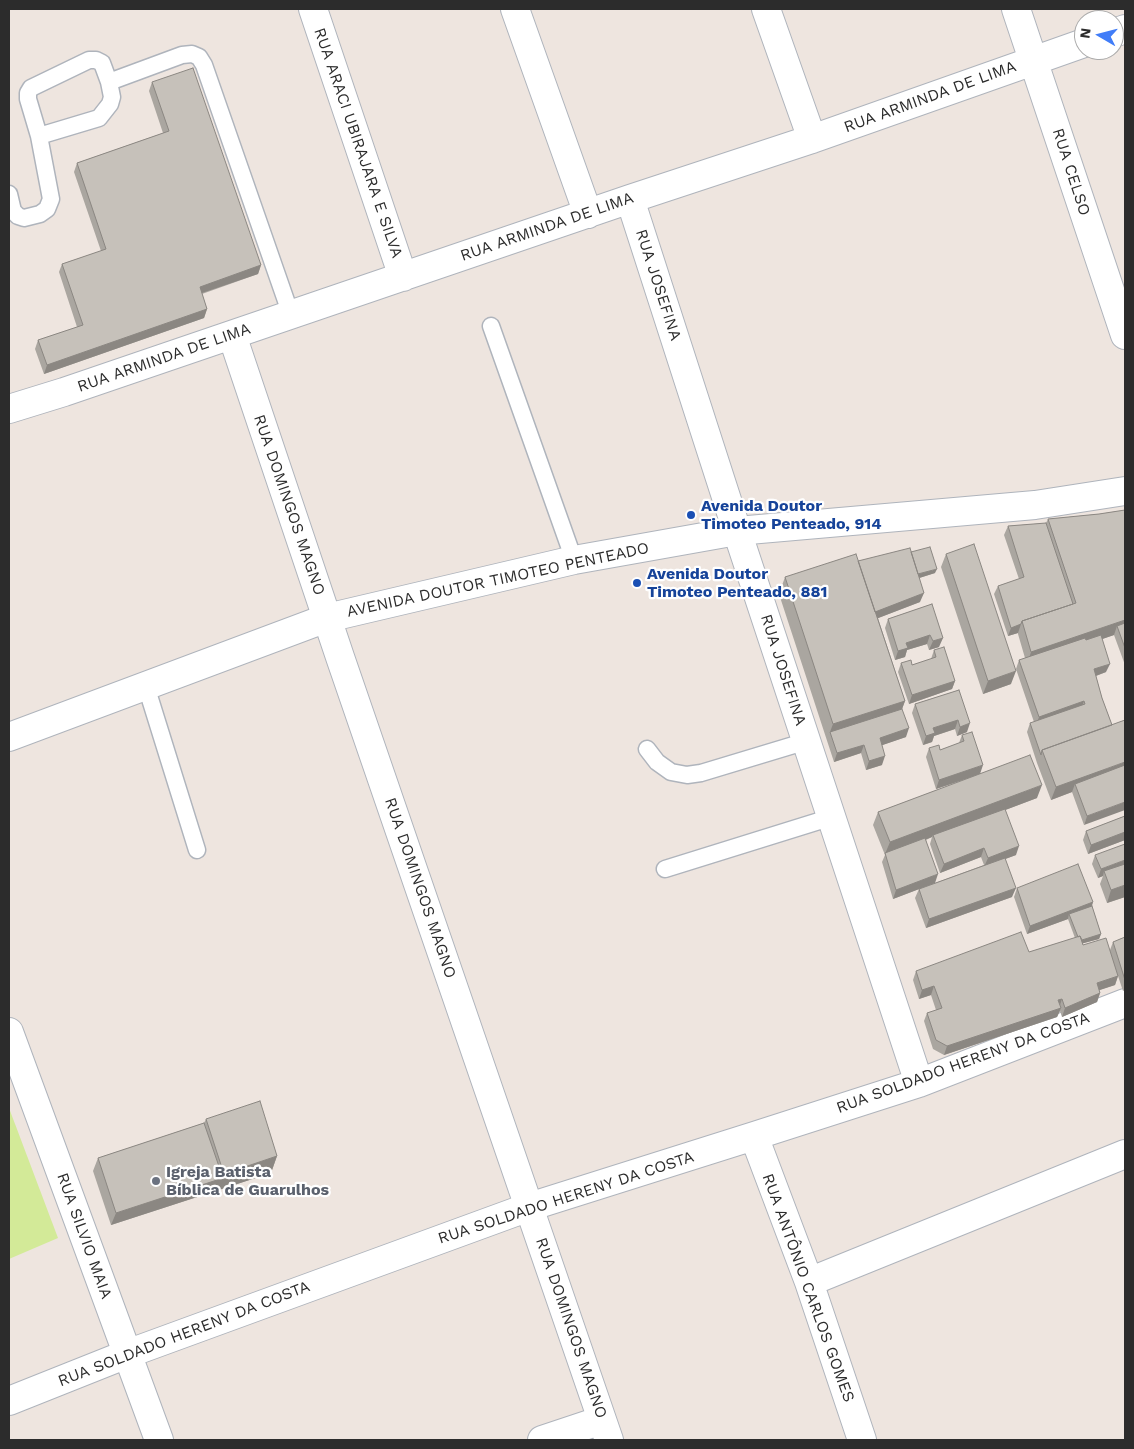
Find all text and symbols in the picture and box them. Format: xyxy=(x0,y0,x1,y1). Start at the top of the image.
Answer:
north arrow xyxy=(1074,10,1124,60)
street label: RUA ARACI UBIRAJARA E SILVA xyxy=(309,25,407,261)
text: N xyxy=(1076,27,1094,39)
street label: RUA ARMINDA DE LIMA xyxy=(841,57,1019,137)
street label: RUA CELSO xyxy=(1048,126,1094,218)
street label: RUA ARMINDA DE LIMA xyxy=(458,188,636,266)
street label: RUA JOSEFINA xyxy=(631,227,685,343)
street label: RUA ARMINDA DE LIMA xyxy=(75,319,253,397)
street label: RUA DOMINGOS MAGNO xyxy=(249,412,329,598)
place label: Avenida Doutor Timoteo Penteado, 914 xyxy=(701,496,882,534)
marker: Avenida Doutor Timoteo Penteado, 914 xyxy=(685,509,697,521)
street label: AVENIDA DOUTOR TIMOTEO PENTEADO xyxy=(345,539,651,621)
place label: Avenida Doutor Timoteo Penteado, 881 xyxy=(647,564,827,602)
marker: Avenida Doutor Timoteo Penteado, 881 xyxy=(631,577,643,589)
street label: RUA JOSEFINA xyxy=(756,612,810,728)
street label: RUA DOMINGOS MAGNO xyxy=(380,795,460,981)
street label: RUA SOLDADO HERENY DA COSTA xyxy=(834,1008,1092,1118)
street label: RUA SOLDADO HERENY DA COSTA xyxy=(436,1147,696,1249)
place label: Igreja Batista Bíblica de Guarulhos xyxy=(166,1162,329,1200)
street label: RUA SILVIO MAIA xyxy=(52,1170,116,1302)
street label: RUA ANTÔNIO CARLOS GOMES xyxy=(758,1171,858,1405)
marker: Igreja Batista Bíblica de Guarulhos xyxy=(150,1175,162,1187)
street label: RUA DOMINGOS MAGNO xyxy=(531,1235,611,1421)
street label: RUA SOLDADO HERENY DA COSTA xyxy=(55,1277,313,1391)

